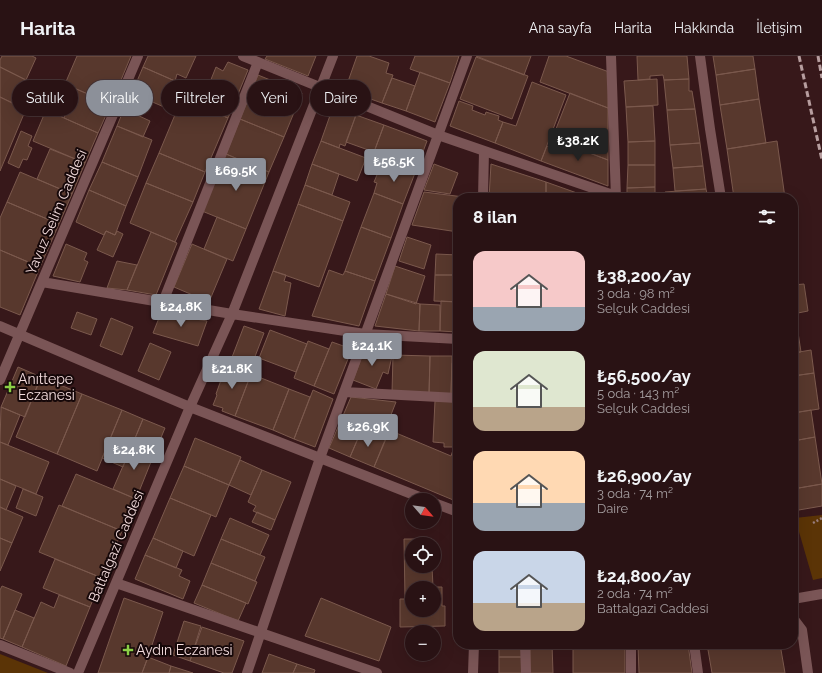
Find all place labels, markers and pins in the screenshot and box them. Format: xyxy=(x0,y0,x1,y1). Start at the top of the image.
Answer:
pin: ₺38.2K xyxy=(545,128,611,162)
pin: ₺56.5K xyxy=(361,149,427,183)
pin: ₺69.5K xyxy=(203,158,269,192)
pin: ₺24.8K xyxy=(148,294,214,328)
pin: ₺24.1K xyxy=(339,333,405,367)
pin: ₺21.8K xyxy=(199,356,265,390)
place label: Anıttepe Eczanesi xyxy=(18,371,75,403)
marker: Anıttepe Eczanesi xyxy=(5,382,15,392)
pin: ₺26.9K xyxy=(335,414,401,448)
pin: ₺24.8K xyxy=(101,437,167,471)
place label: Aydın Eczanesi xyxy=(136,642,233,658)
marker: Aydın Eczanesi xyxy=(123,645,133,655)

